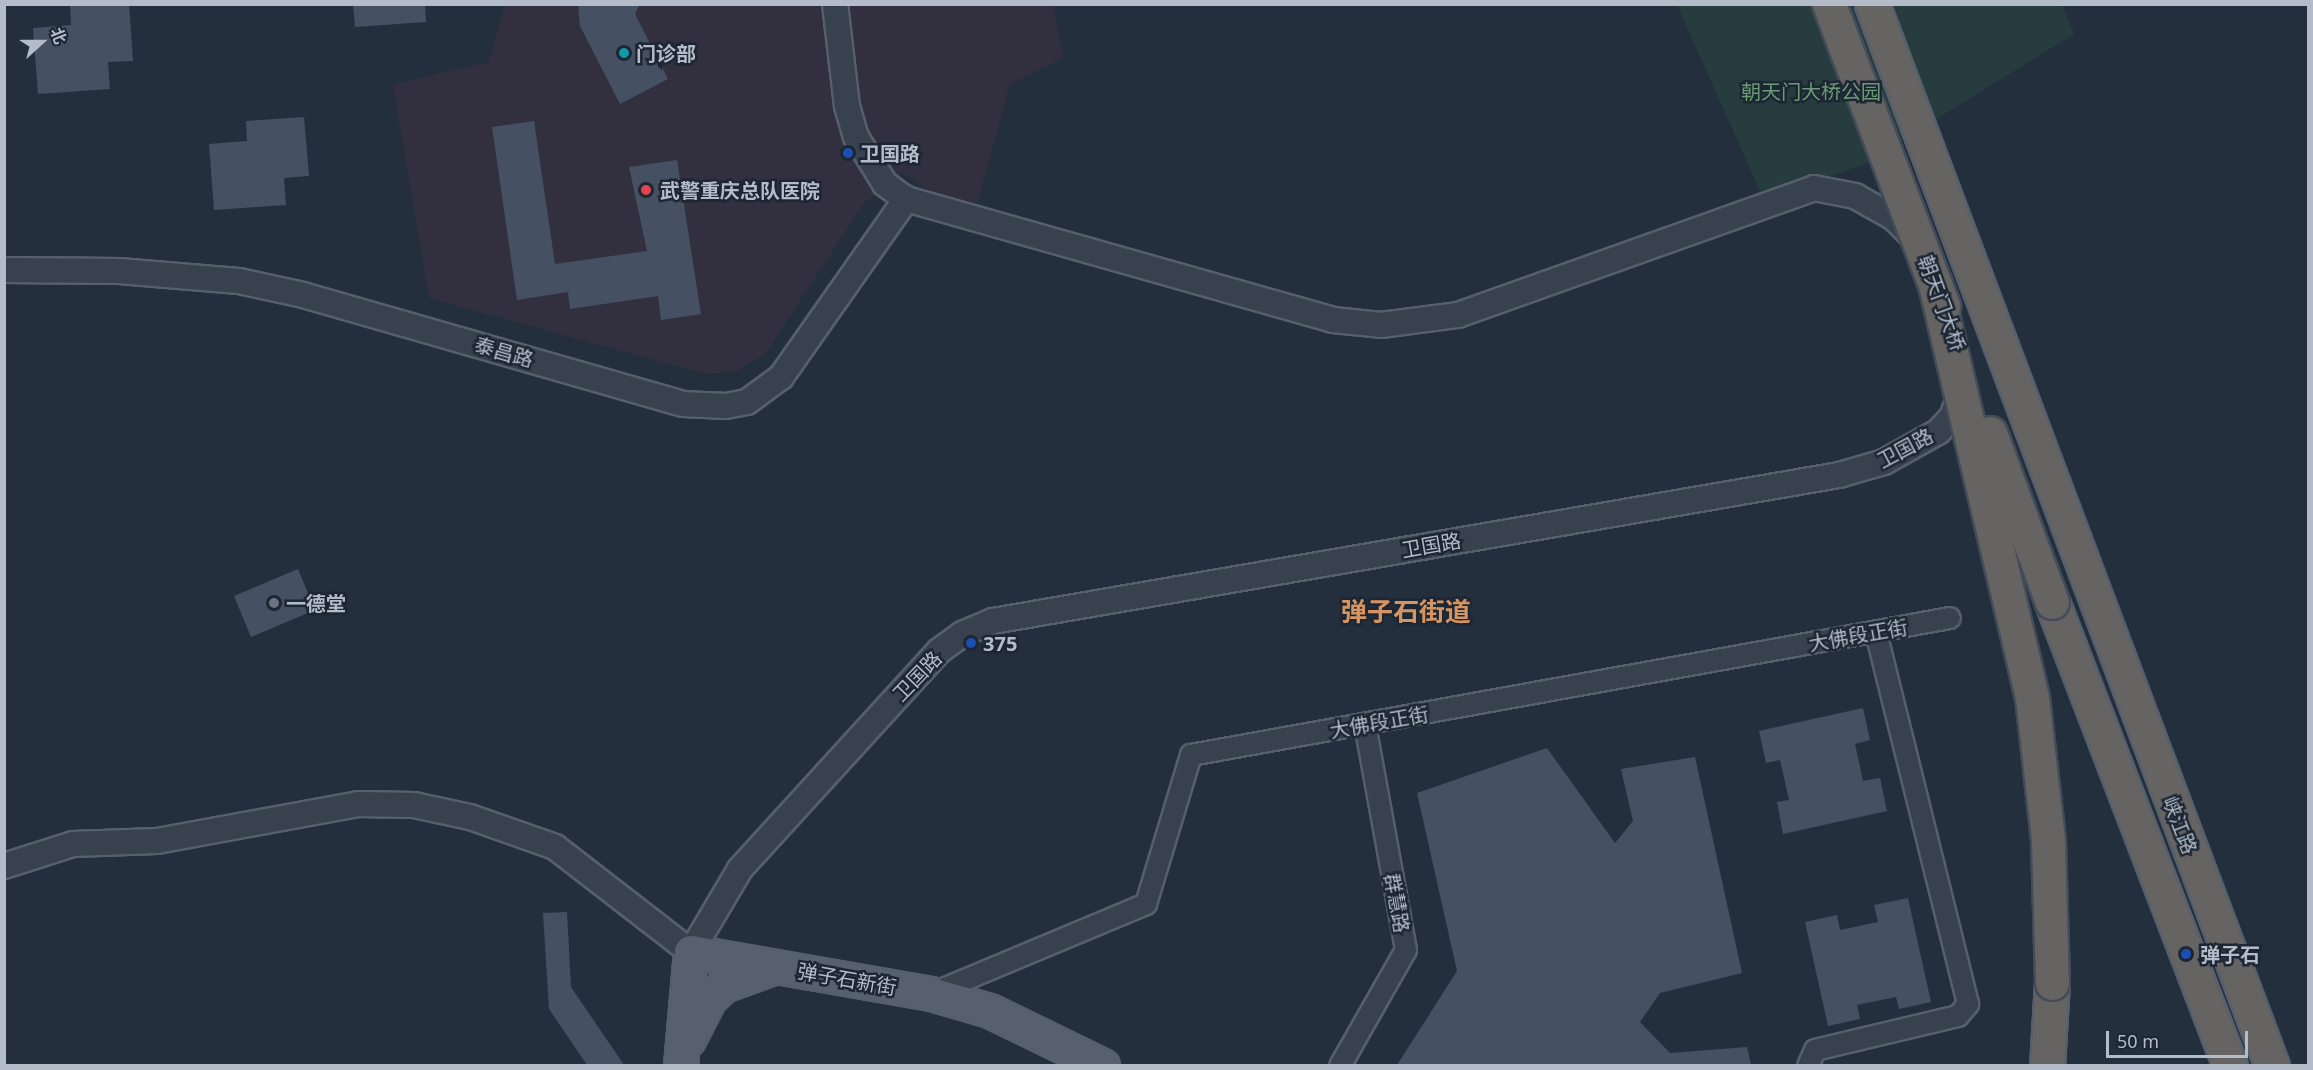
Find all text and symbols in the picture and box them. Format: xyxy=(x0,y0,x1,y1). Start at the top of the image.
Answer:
north arrow xyxy=(12,12,72,72)
text: 北 xyxy=(46,24,72,47)
place label: 门诊部 xyxy=(636,41,696,65)
marker: 门诊部 xyxy=(617,46,631,60)
park label: 朝天门大桥公园 xyxy=(1741,79,1881,103)
place label: 卫国路 xyxy=(860,141,920,165)
marker: 卫国路 xyxy=(841,146,855,160)
place label: 武警重庆总队医院 xyxy=(660,178,820,202)
marker: 武警重庆总队医院 xyxy=(637,181,655,199)
street label: 朝天门大桥 xyxy=(1914,252,1970,354)
street label: 泰昌路 xyxy=(472,332,536,372)
street label: 卫国路 xyxy=(1873,423,1937,473)
street label: 卫国路 xyxy=(1399,528,1463,562)
place label: 一德堂 xyxy=(286,591,346,615)
marker: 一德堂 xyxy=(267,596,281,610)
district label: 弹子石街道 xyxy=(1341,596,1471,628)
street label: 大佛段正街 xyxy=(1807,614,1909,656)
place label: 375 xyxy=(983,631,1017,655)
marker: 375 xyxy=(964,636,978,650)
street label: 卫国路 xyxy=(888,646,946,706)
street label: 大佛段正街 xyxy=(1328,701,1430,743)
street label: 峡江路 xyxy=(2158,793,2202,857)
street label: 群慧路 xyxy=(1380,871,1414,935)
place label: 弹子石 xyxy=(2200,942,2260,966)
marker: 弹子石 xyxy=(2177,945,2195,963)
street label: 弹子石新街 xyxy=(796,958,898,1000)
scale bar xyxy=(2109,1019,2252,1057)
text: 50 m xyxy=(2117,1029,2159,1053)

